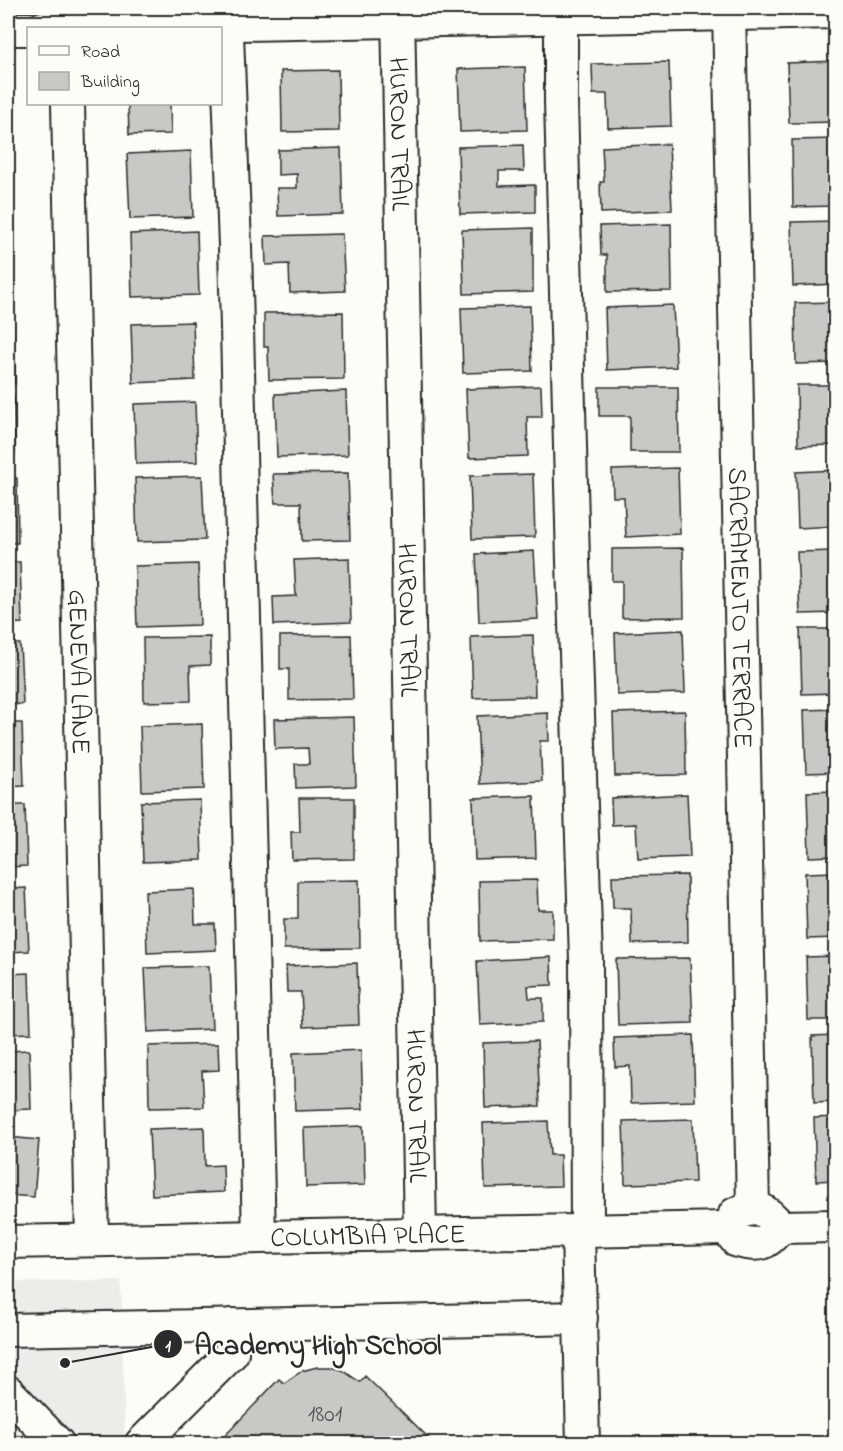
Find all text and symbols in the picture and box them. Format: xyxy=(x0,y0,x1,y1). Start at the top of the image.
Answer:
legend xyxy=(27,27,222,105)
text: Road xyxy=(81,40,120,66)
street label: HURON TRAIL xyxy=(377,57,419,211)
text: Building xyxy=(80,70,140,97)
street label: SACRAMENTO TERRACE xyxy=(716,467,761,749)
street label: HURON TRAIL xyxy=(386,543,427,697)
street label: GENEVA LANE xyxy=(56,589,99,755)
street label: HURON TRAIL xyxy=(394,1028,436,1183)
street label: COLUMBIA PLACE xyxy=(270,1216,466,1259)
callout: Academy High School xyxy=(153,1321,454,1367)
text: Academy High School xyxy=(194,1327,442,1369)
text: 1 xyxy=(165,1334,171,1360)
house number: 1801 xyxy=(308,1398,343,1433)

